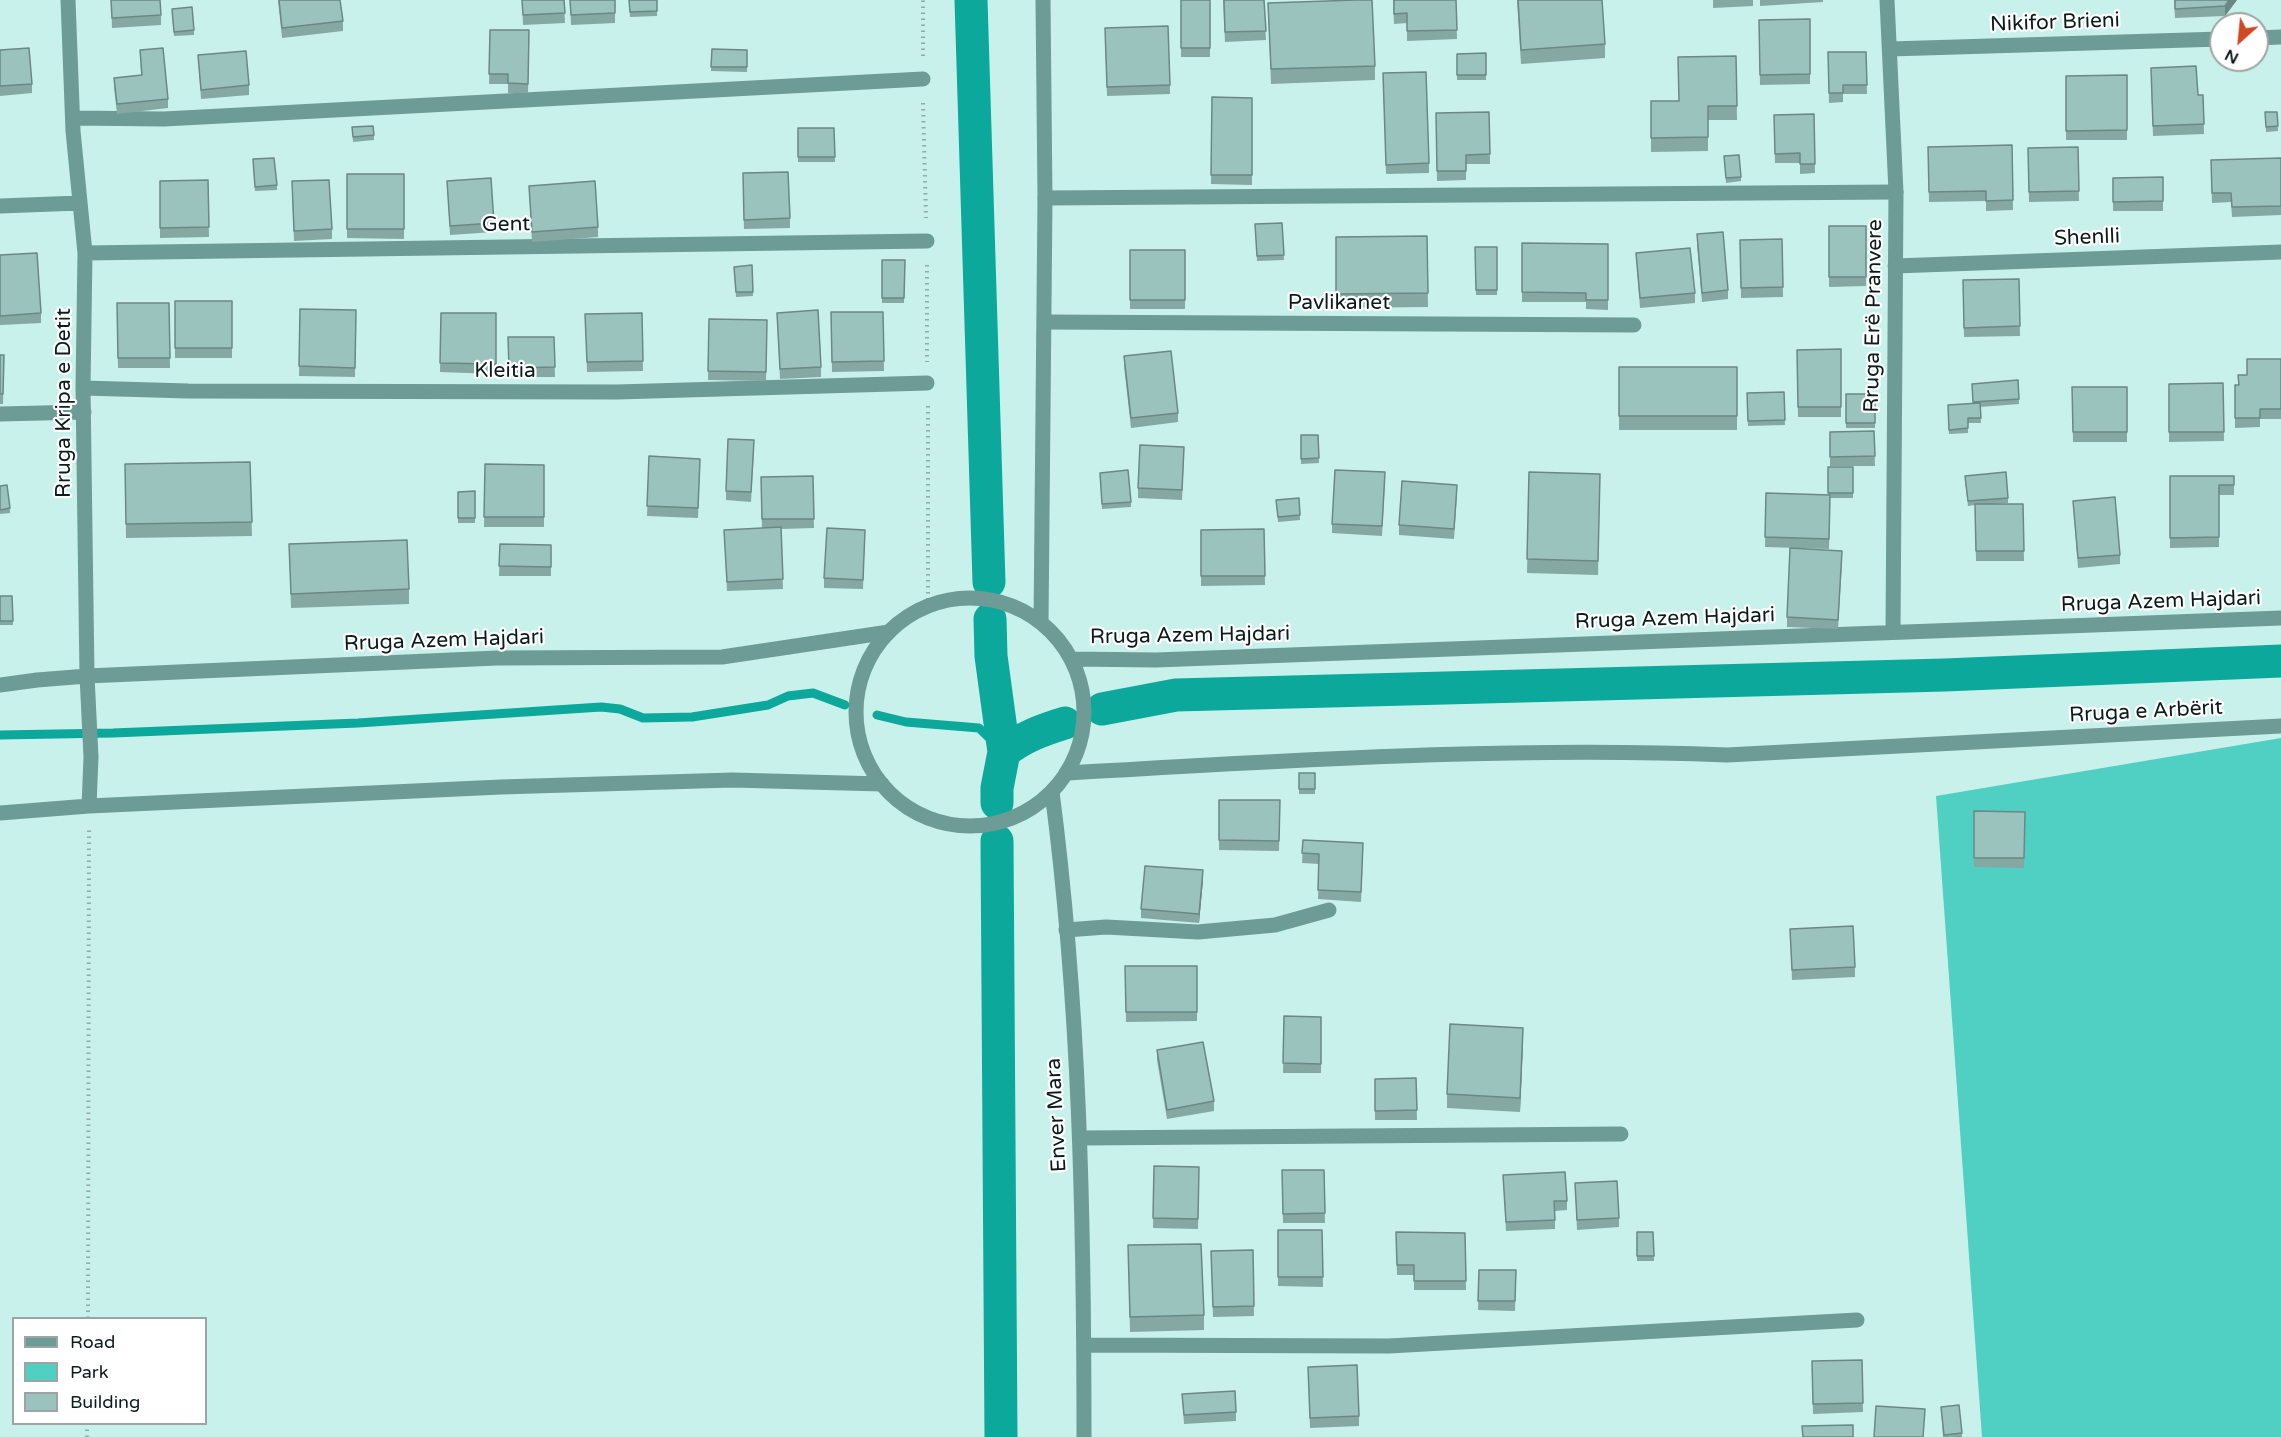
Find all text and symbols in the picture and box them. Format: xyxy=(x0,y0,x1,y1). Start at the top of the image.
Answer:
street label: Nikifor Brieni xyxy=(1990,8,2120,38)
north arrow xyxy=(2209,12,2269,72)
text: N xyxy=(2221,44,2242,68)
street label: Gent xyxy=(482,212,530,238)
street label: Rruga Erë Pranvere xyxy=(1860,219,1888,413)
street label: Shenlli xyxy=(2054,224,2120,252)
street label: Pavlikanet xyxy=(1288,290,1390,316)
street label: Rruga Kripa e Detit xyxy=(51,308,77,498)
street label: Kleitia xyxy=(474,358,536,384)
street label: Rruga Azem Hajdari xyxy=(2060,586,2262,618)
street label: Rruga Azem Hajdari xyxy=(1574,603,1776,635)
street label: Rruga Azem Hajdari xyxy=(1090,622,1290,650)
street label: Rruga Azem Hajdari xyxy=(343,625,545,657)
street label: Rruga e Arbërit xyxy=(2069,695,2223,729)
street label: Enver Mara xyxy=(1041,1057,1073,1173)
legend xyxy=(12,1317,207,1425)
text: Road xyxy=(70,1331,115,1353)
text: Park xyxy=(70,1361,108,1383)
text: Building xyxy=(70,1391,140,1413)

